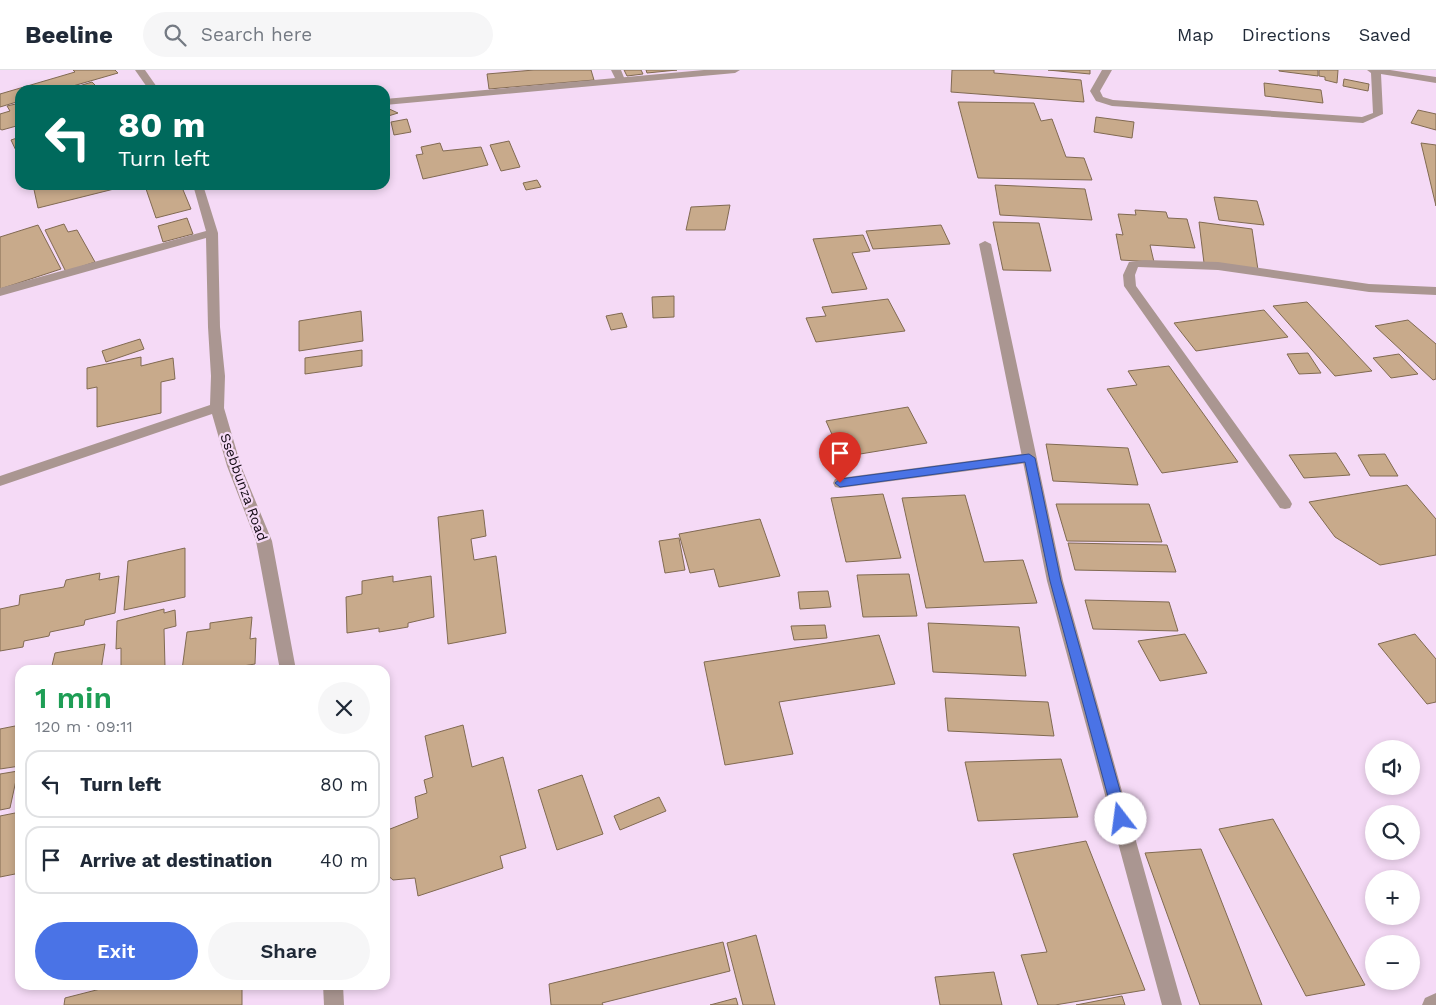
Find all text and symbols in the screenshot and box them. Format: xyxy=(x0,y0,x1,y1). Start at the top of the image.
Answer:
search box xyxy=(143,12,493,57)
text: Beeline xyxy=(25,21,113,49)
icon: search xyxy=(161,21,189,49)
text: Search here xyxy=(201,23,312,46)
text: Map xyxy=(1177,24,1214,45)
text: Directions xyxy=(1242,24,1331,45)
text: Saved xyxy=(1359,24,1411,45)
text: 80 m xyxy=(118,104,205,146)
icon: left xyxy=(35,105,100,170)
text: Turn left xyxy=(118,146,210,171)
street label: Ssebbunza Road xyxy=(217,431,271,543)
pin xyxy=(819,432,861,483)
icon: arrive xyxy=(826,439,854,467)
text: 1 min xyxy=(35,680,112,715)
button: close xyxy=(318,682,370,734)
text: 120 m · 09:11 xyxy=(35,717,133,736)
map controls xyxy=(1365,740,1420,990)
button: sound xyxy=(1365,740,1420,795)
icon: left xyxy=(37,770,65,798)
text: Turn left xyxy=(80,773,161,796)
text: 80 m xyxy=(320,773,368,796)
position arrow xyxy=(1094,792,1146,844)
button: search xyxy=(1365,805,1420,860)
icon: arrive xyxy=(37,846,65,874)
text: Arrive at destination xyxy=(80,849,272,872)
text: 40 m xyxy=(320,849,368,872)
button: + xyxy=(1365,870,1420,925)
button: Exit xyxy=(35,922,198,980)
button: Share xyxy=(208,922,370,980)
button: − xyxy=(1365,935,1420,990)

